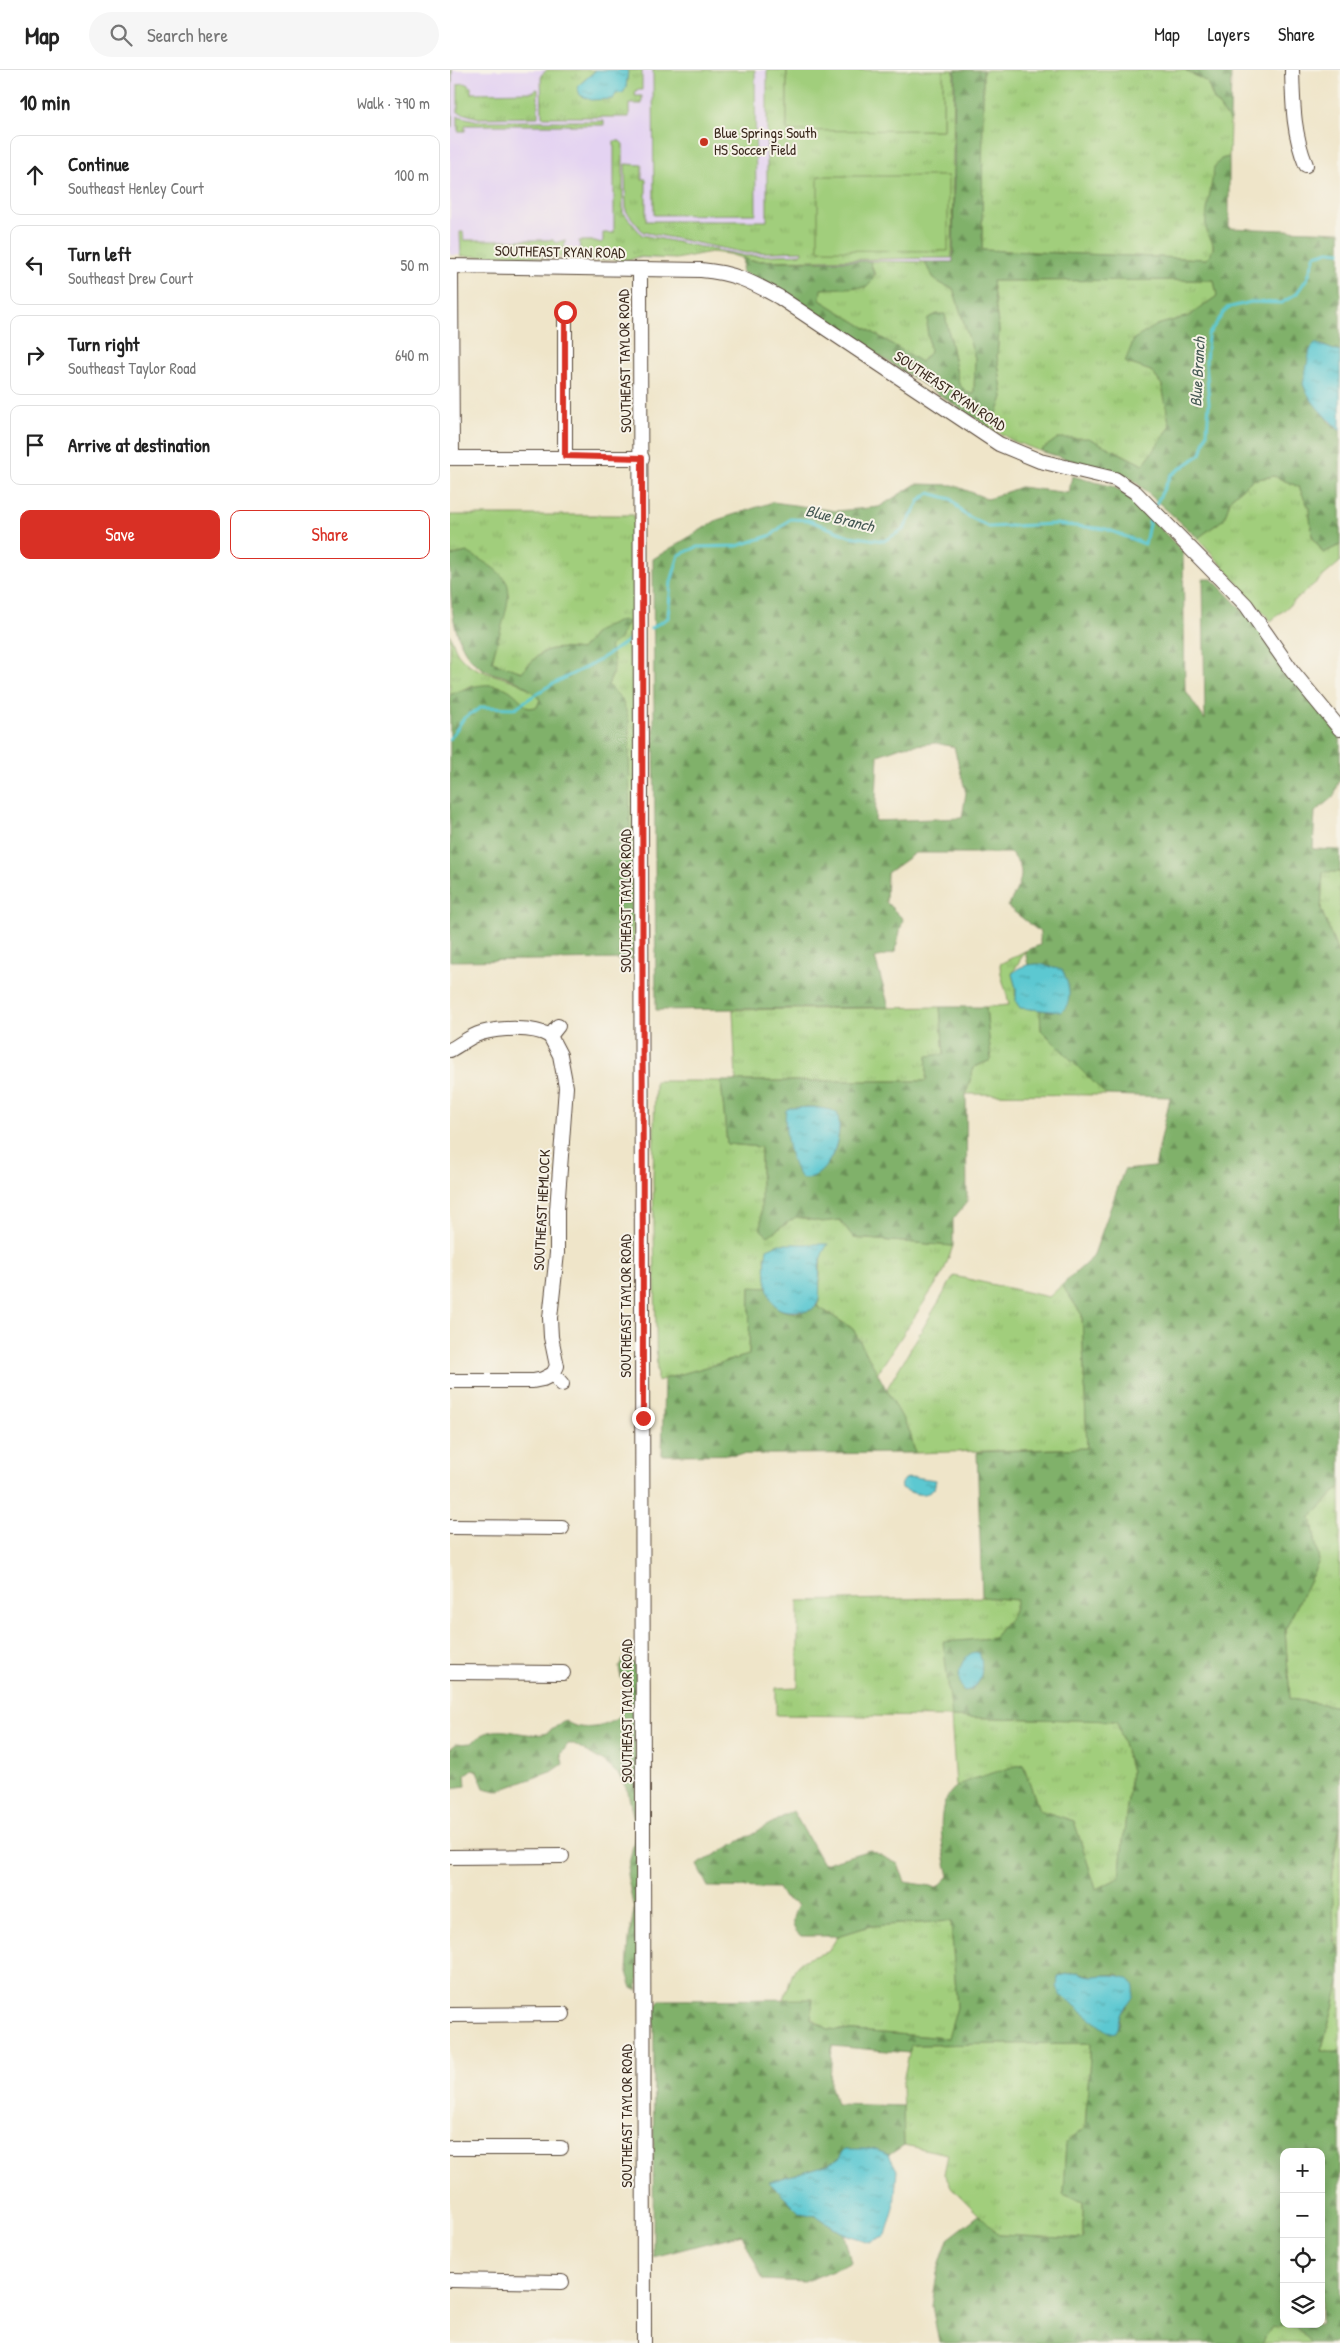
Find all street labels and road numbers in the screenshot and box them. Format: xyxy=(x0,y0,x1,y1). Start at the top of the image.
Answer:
street label: SOUTHEAST RYAN ROAD xyxy=(495,240,626,263)
street label: SOUTHEAST TAYLOR ROAD xyxy=(613,288,636,433)
street label: SOUTHEAST RYAN ROAD xyxy=(890,345,1011,436)
street label: SOUTHEAST TAYLOR ROAD xyxy=(615,828,636,973)
street label: SOUTHEAST HEMLOCK xyxy=(528,1149,555,1271)
street label: SOUTHEAST TAYLOR ROAD xyxy=(615,1233,636,1378)
street label: SOUTHEAST TAYLOR ROAD xyxy=(616,1638,637,1783)
street label: SOUTHEAST TAYLOR ROAD xyxy=(616,2043,637,2188)

